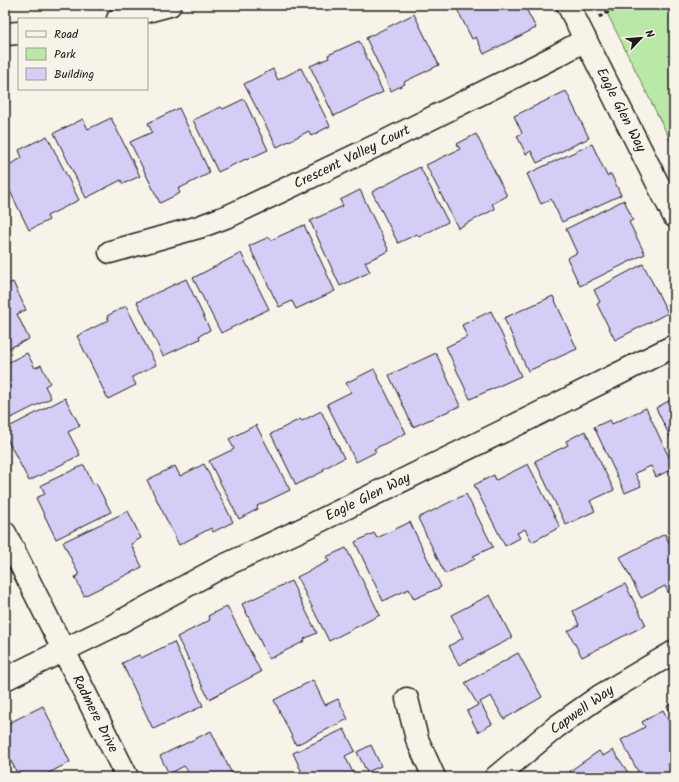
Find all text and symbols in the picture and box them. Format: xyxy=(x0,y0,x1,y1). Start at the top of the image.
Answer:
legend xyxy=(18,18,148,90)
north arrow xyxy=(621,18,661,58)
text: Road xyxy=(54,25,79,44)
text: N xyxy=(639,27,659,41)
text: Park xyxy=(54,45,76,64)
street label: Eagle Glen Way xyxy=(590,64,652,156)
text: Building xyxy=(54,65,94,84)
street label: Crescent Valley Court xyxy=(290,119,414,195)
street label: Eagle Glen Way xyxy=(322,467,415,527)
street label: Radmere Drive xyxy=(66,671,124,757)
street label: Capwell Way xyxy=(545,680,619,740)

